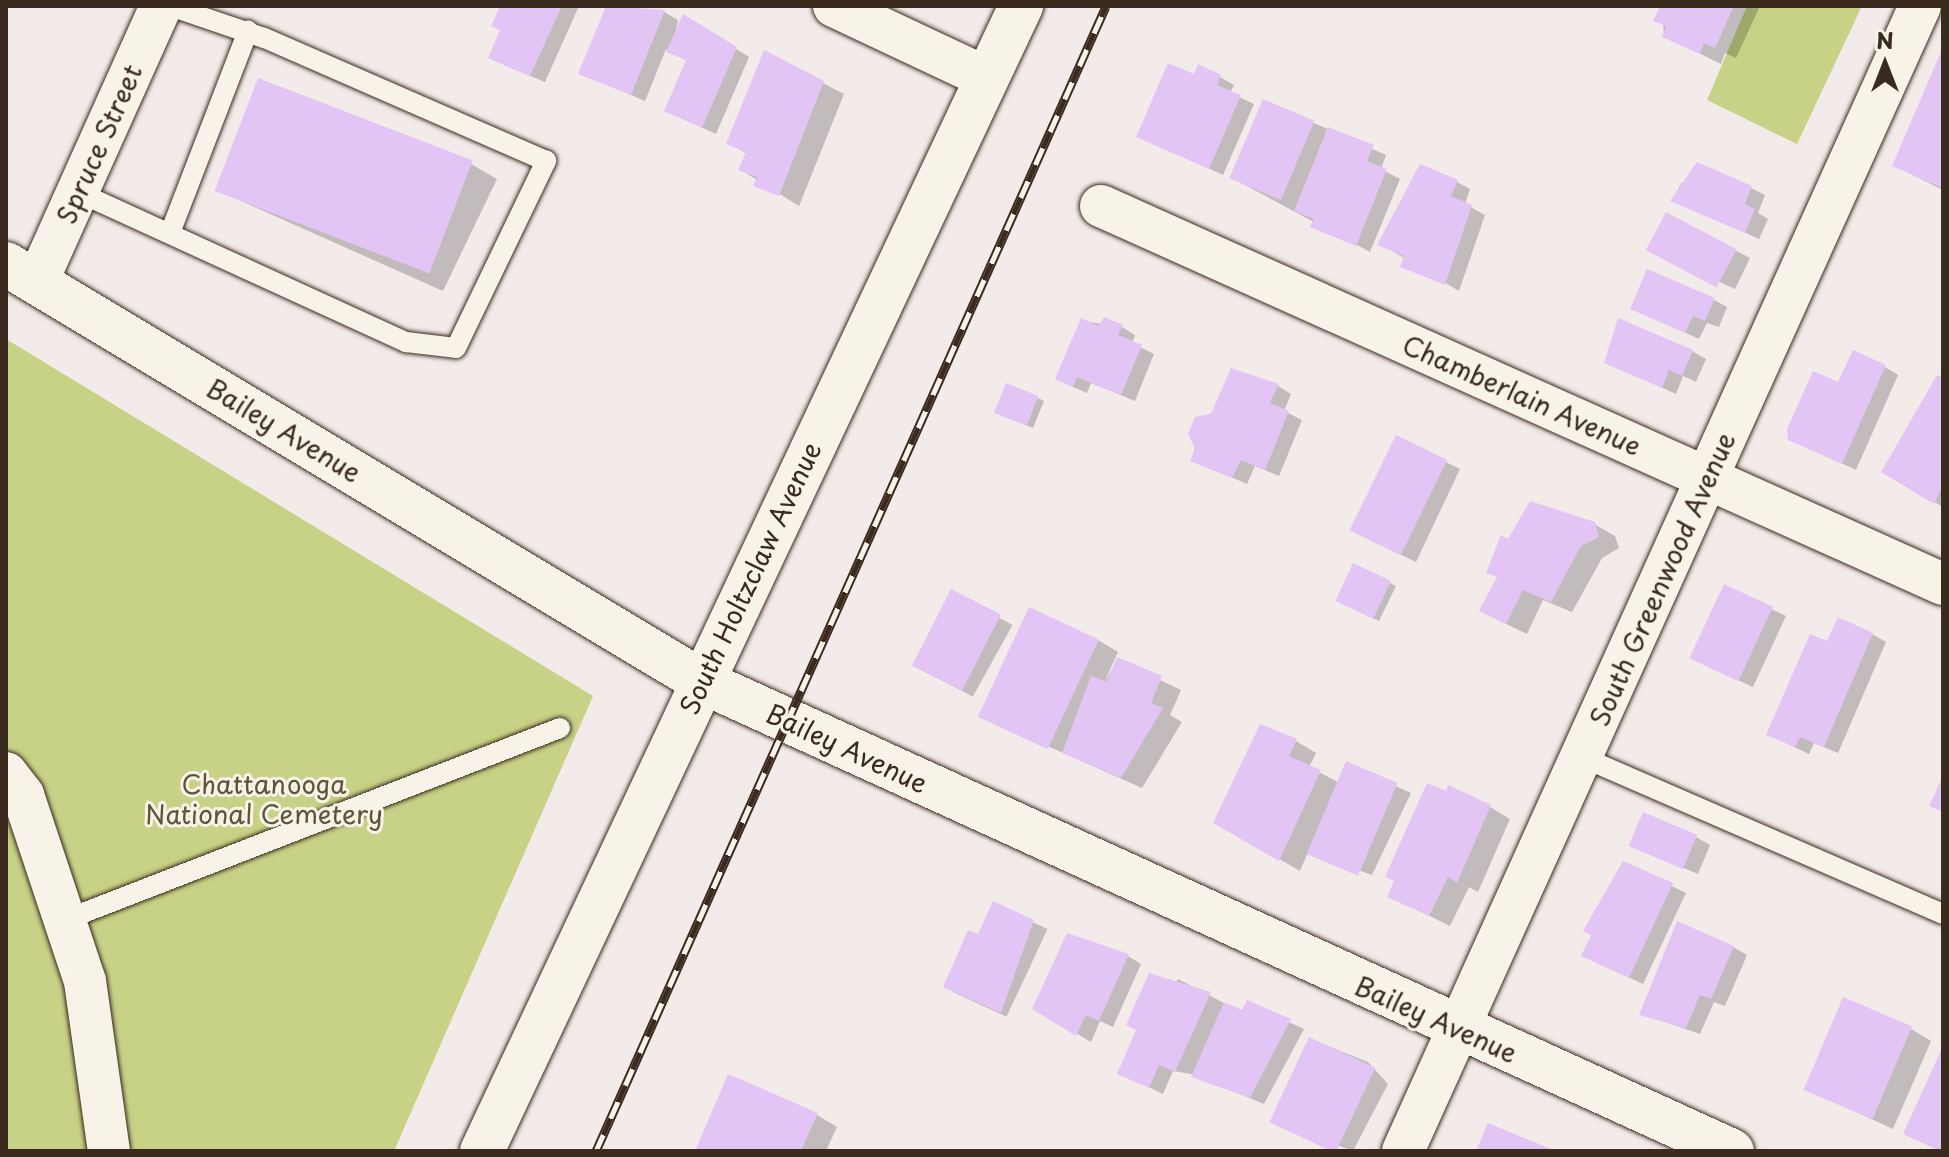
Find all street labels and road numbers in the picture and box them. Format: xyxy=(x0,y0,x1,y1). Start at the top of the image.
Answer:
street label: Spruce Street xyxy=(50,59,148,229)
street label: Chamberlain Avenue xyxy=(1398,328,1646,462)
street label: Bailey Avenue xyxy=(201,372,367,488)
street label: South Greenwood Avenue xyxy=(1583,426,1741,732)
street label: South Holtzclaw Avenue xyxy=(673,436,827,720)
street label: Bailey Avenue xyxy=(761,697,933,799)
street label: Bailey Avenue xyxy=(1350,969,1522,1069)

